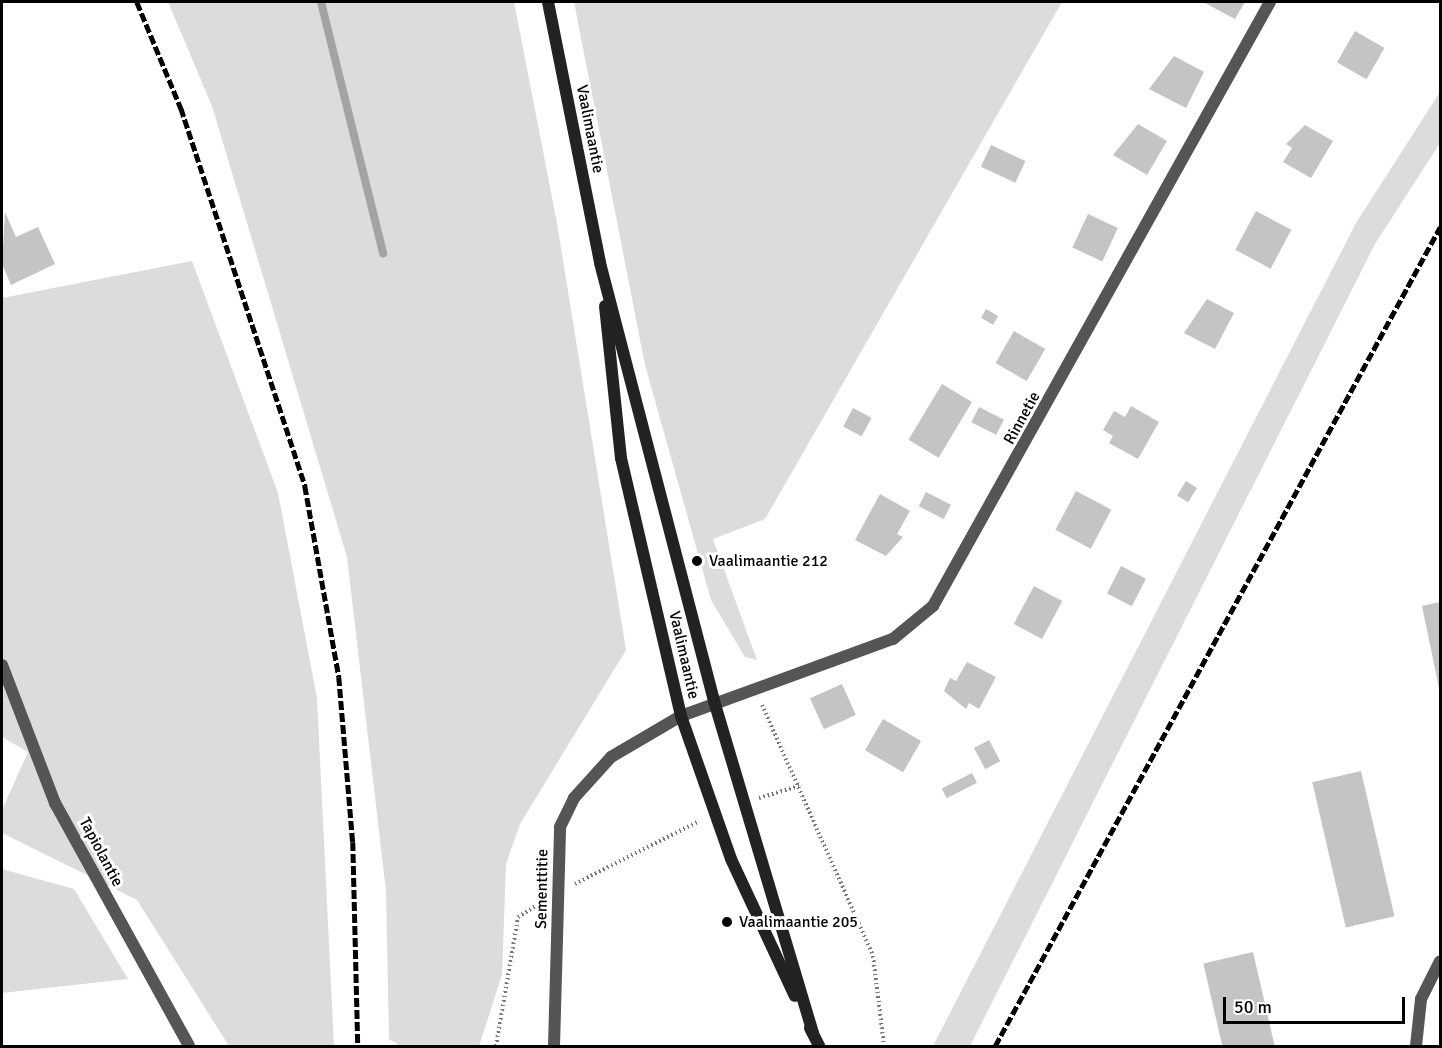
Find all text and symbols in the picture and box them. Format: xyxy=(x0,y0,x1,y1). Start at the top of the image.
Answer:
street label: Vaalimaantie xyxy=(572,83,608,175)
street label: Rinnetie xyxy=(1000,388,1044,448)
place label: Vaalimaantie 212 xyxy=(709,551,828,571)
marker: Vaalimaantie 212 xyxy=(690,554,704,568)
street label: Vaalimaantie xyxy=(665,609,703,701)
street label: Tapiolantie xyxy=(75,814,127,890)
street label: Sementtitie xyxy=(532,849,552,929)
place label: Vaalimaantie 205 xyxy=(739,912,858,932)
marker: Vaalimaantie 205 xyxy=(720,915,734,929)
scale bar xyxy=(1226,985,1408,1023)
text: 50 m xyxy=(1234,996,1272,1018)

